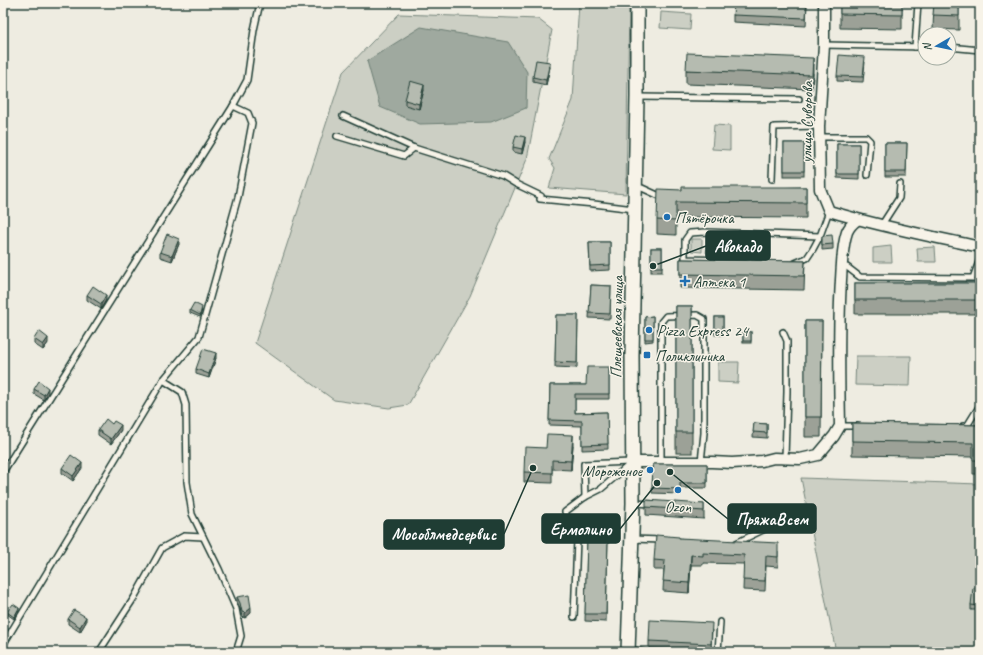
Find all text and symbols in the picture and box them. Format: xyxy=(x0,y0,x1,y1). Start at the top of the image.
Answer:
north arrow xyxy=(917,26,957,66)
text: N xyxy=(919,41,935,52)
street label: улица Суворова xyxy=(796,80,818,164)
place label: Пятёрочка xyxy=(675,208,735,228)
marker: Пятёрочка xyxy=(662,212,672,222)
callout: Авокадо xyxy=(706,231,770,260)
text: Авокадо xyxy=(714,236,763,257)
place label: Аптека 1 xyxy=(693,272,746,292)
street label: Плещеевская улица xyxy=(606,274,628,378)
marker: Аптека 1 xyxy=(680,276,690,286)
place label: Pizza Express 24 xyxy=(657,321,750,341)
marker: Pizza Express 24 xyxy=(644,325,654,335)
place label: Поликлиника xyxy=(655,346,726,366)
marker: Поликлиника xyxy=(642,350,652,360)
place label: Мороженое xyxy=(582,461,644,481)
marker: Мороженое xyxy=(645,465,655,475)
marker: Ozon xyxy=(673,485,683,495)
place label: Ozon xyxy=(665,497,692,517)
callout: ПряжаВсем xyxy=(728,504,816,533)
text: ПряжаВсем xyxy=(736,509,810,530)
callout: Ермолино xyxy=(542,514,620,543)
text: Ермолино xyxy=(550,519,613,540)
callout: Мособлмедсервис xyxy=(384,520,504,549)
text: Мособлмедсервис xyxy=(392,524,497,545)

